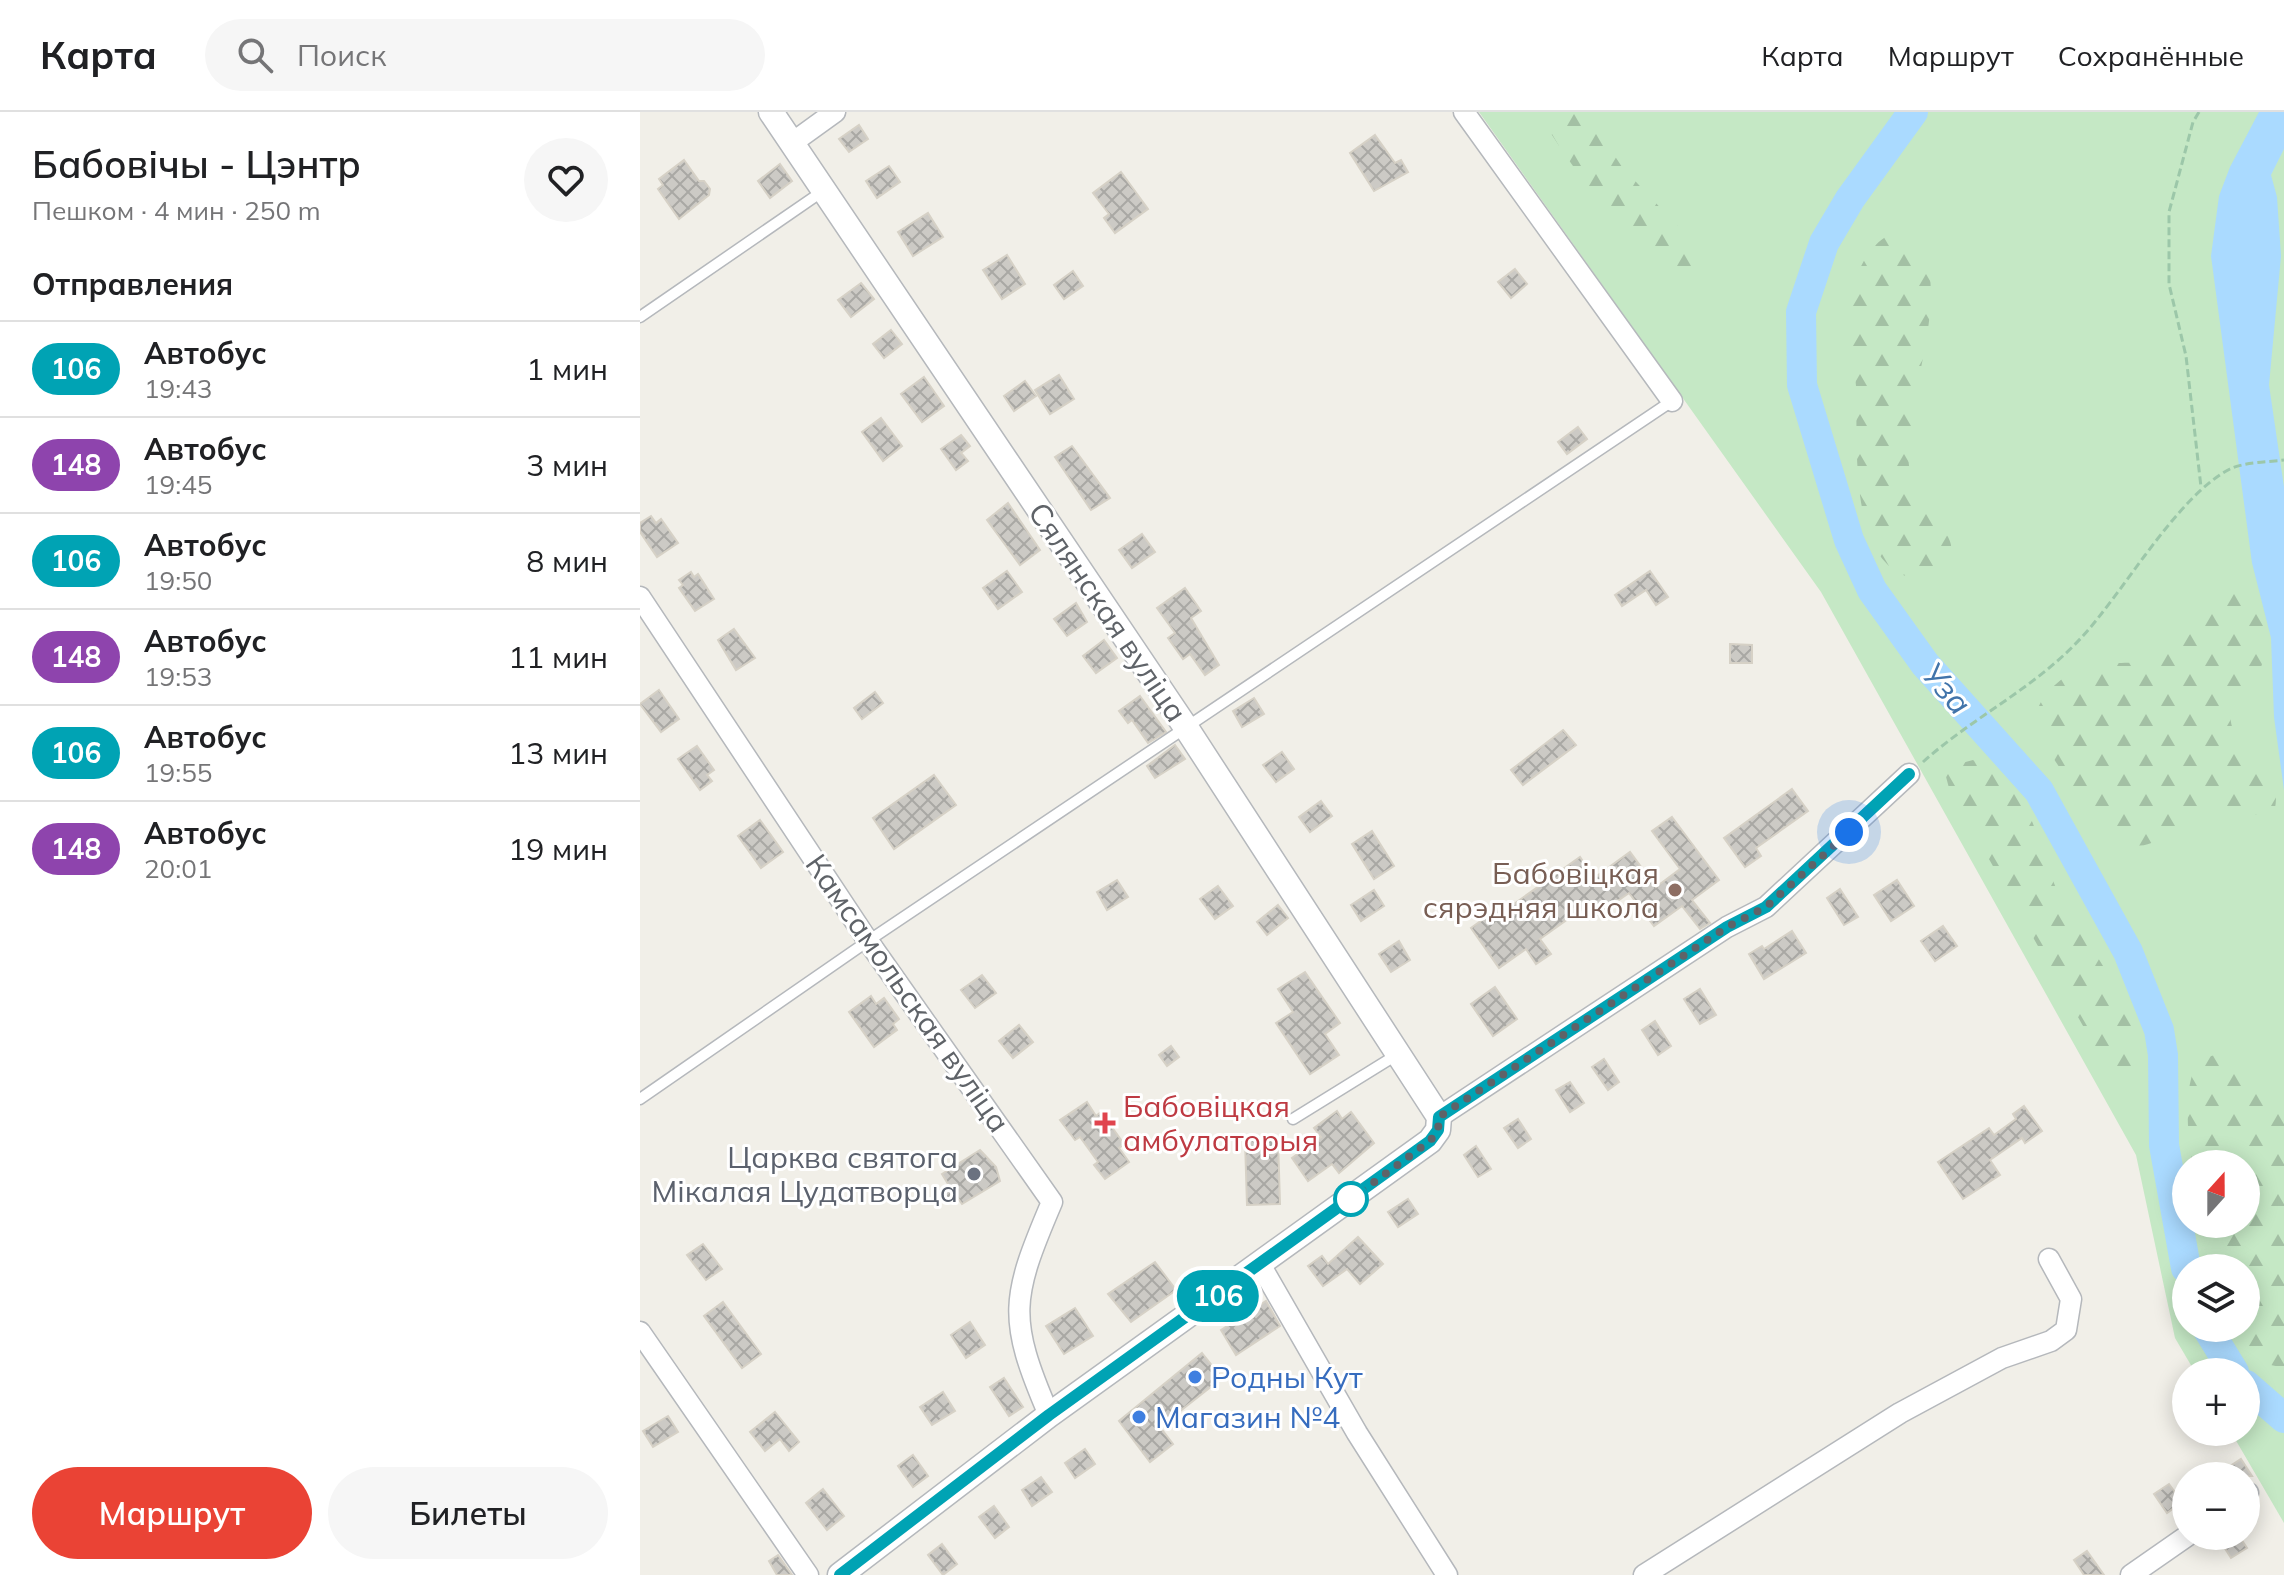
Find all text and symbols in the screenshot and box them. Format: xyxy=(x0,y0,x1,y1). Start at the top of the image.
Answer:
search box xyxy=(205,19,765,91)
text: Карта xyxy=(40,31,157,79)
icon: search xyxy=(233,33,277,77)
text: Поиск xyxy=(297,36,386,74)
text: Карта xyxy=(1761,38,1844,73)
text: Маршрут xyxy=(1888,38,2014,73)
text: Сохранённые xyxy=(2058,38,2244,73)
button: heart xyxy=(524,138,608,222)
text: Бабовічы - Цэнтр xyxy=(32,140,361,188)
text: Пешком · 4 мин · 250 m xyxy=(32,194,321,227)
text: Отправления xyxy=(32,265,233,303)
text: Автобус xyxy=(144,334,267,372)
text: 1 мин xyxy=(526,350,608,388)
text: 106 xyxy=(51,351,101,386)
text: 19:43 xyxy=(144,372,212,405)
text: Автобус xyxy=(144,430,267,468)
text: 3 мин xyxy=(526,446,608,484)
text: 148 xyxy=(51,447,101,482)
text: 19:45 xyxy=(144,468,212,501)
street label: Сялянская вуліца xyxy=(1020,495,1196,729)
text: Автобус xyxy=(144,526,267,564)
text: 8 мин xyxy=(526,542,608,580)
text: 106 xyxy=(51,543,101,578)
text: 19:50 xyxy=(144,564,212,597)
text: Автобус xyxy=(144,622,267,660)
text: 11 мин xyxy=(508,638,608,676)
text: 148 xyxy=(51,639,101,674)
water label: Уза xyxy=(1914,654,1980,722)
text: 19:53 xyxy=(144,660,212,693)
text: Автобус xyxy=(144,718,267,756)
text: 13 мин xyxy=(508,734,608,772)
text: 106 xyxy=(51,735,101,770)
text: 19:55 xyxy=(144,756,212,789)
your location xyxy=(1829,812,1869,852)
text: Автобус xyxy=(144,814,267,852)
text: 19 мин xyxy=(508,830,608,868)
text: 148 xyxy=(51,831,101,866)
street label: Камсамольская вуліца xyxy=(798,847,1018,1139)
text: 20:01 xyxy=(144,852,212,885)
place label: Бабовіцкая сярэдняя школа xyxy=(1423,854,1659,926)
marker: Бабовіцкая сярэдняя школа xyxy=(1666,881,1684,899)
place label: Бабовіцкая амбулаторыя xyxy=(1123,1087,1318,1159)
marker: Бабовіцкая амбулаторыя xyxy=(1094,1112,1116,1134)
place label: Царква святога Мікалая Цудатворца xyxy=(652,1138,958,1210)
north arrow xyxy=(2172,1150,2260,1238)
map controls xyxy=(2172,1150,2260,1550)
marker: Царква святога Мікалая Цудатворца xyxy=(965,1165,983,1183)
unlabelled marker xyxy=(1334,1182,1368,1216)
button: layers xyxy=(2172,1254,2260,1342)
line badge: 106 xyxy=(1172,1270,1264,1322)
text: 106 xyxy=(1193,1278,1243,1313)
place label: Родны Кут xyxy=(1211,1358,1363,1396)
button: + xyxy=(2172,1358,2260,1446)
marker: Родны Кут xyxy=(1186,1368,1204,1386)
place label: Магазин №4 xyxy=(1155,1398,1340,1436)
marker: Магазин №4 xyxy=(1130,1408,1148,1426)
button: − xyxy=(2172,1462,2260,1550)
button: Маршрут xyxy=(32,1467,312,1559)
button: Билеты xyxy=(328,1467,608,1559)

